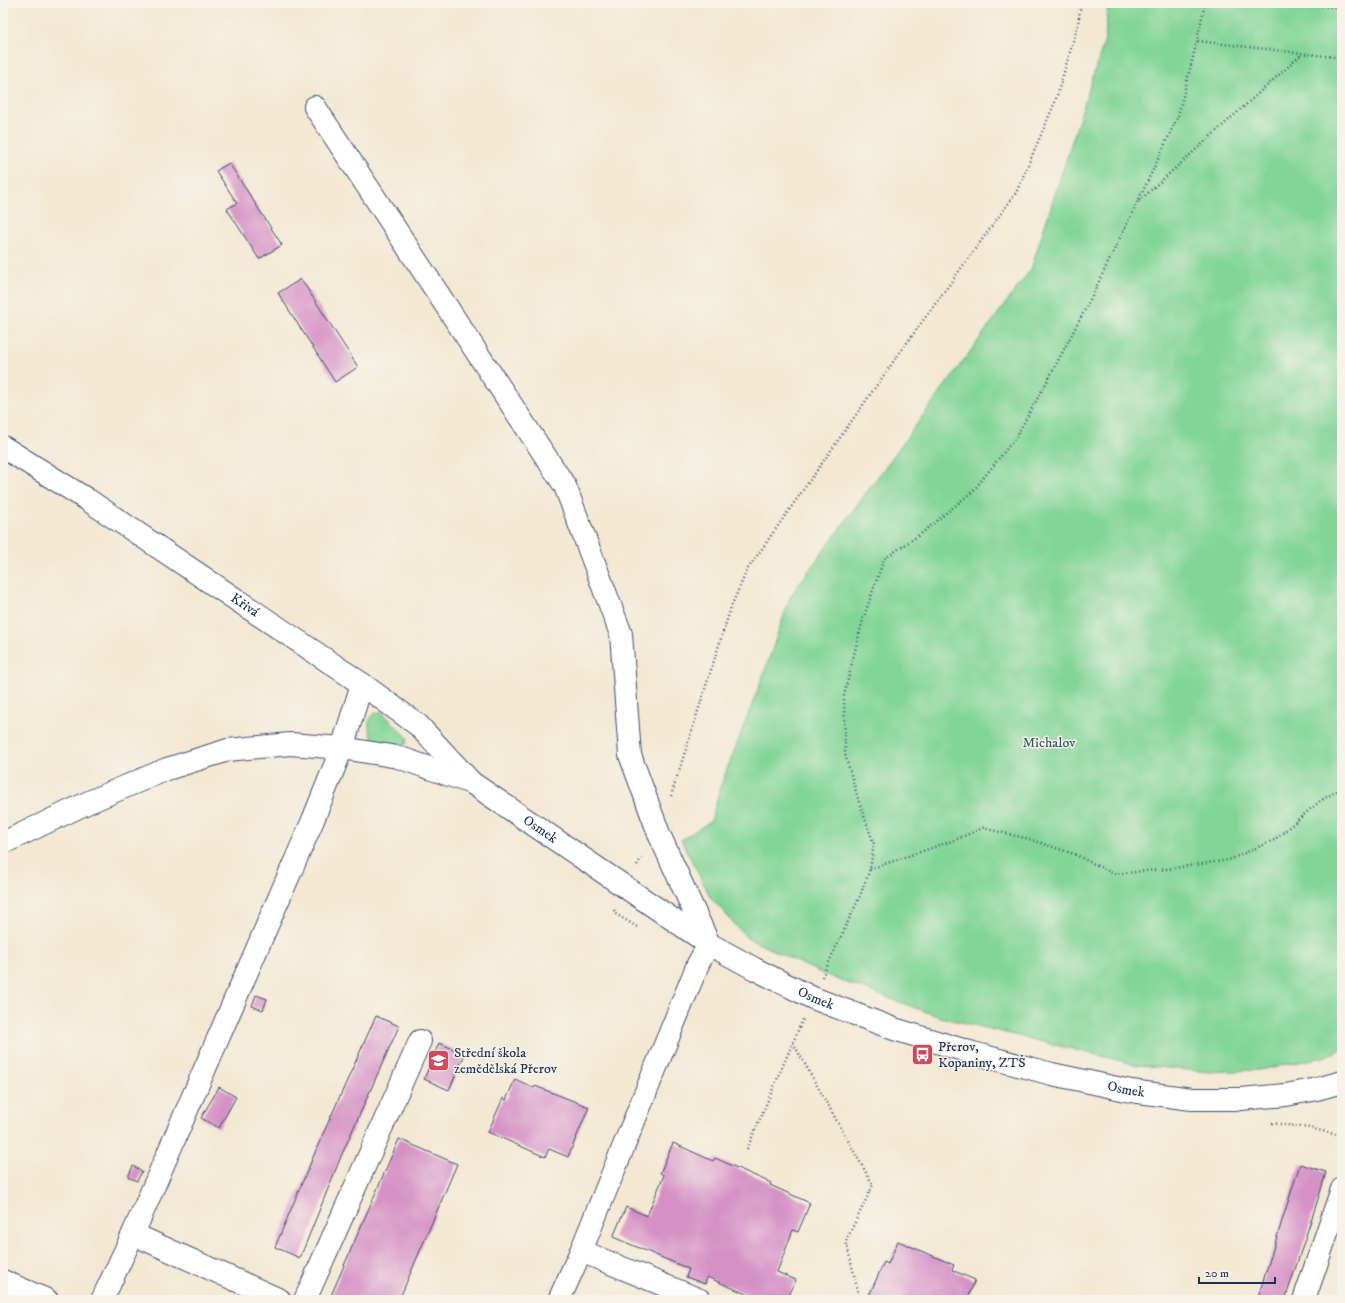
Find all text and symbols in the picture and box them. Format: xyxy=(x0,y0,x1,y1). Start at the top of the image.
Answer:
street label: Křivá xyxy=(227,589,263,621)
park label: Michalov xyxy=(1023,734,1076,752)
street label: Osmek xyxy=(520,811,561,847)
street label: Osmek xyxy=(795,983,837,1014)
place label: Přerov, Kopaniny, ZTŠ xyxy=(938,1038,1026,1072)
bus stop icon: Přerov, Kopaniny, ZTŠ xyxy=(910,1042,936,1068)
place label: Střední škola zemědělská Přerov xyxy=(454,1044,558,1078)
school or university icon: Střední škola zemědělská Přerov xyxy=(426,1048,452,1074)
street label: Osmek xyxy=(1106,1077,1146,1102)
scale bar xyxy=(1199,1259,1275,1285)
text: 20 m xyxy=(1205,1266,1229,1281)

